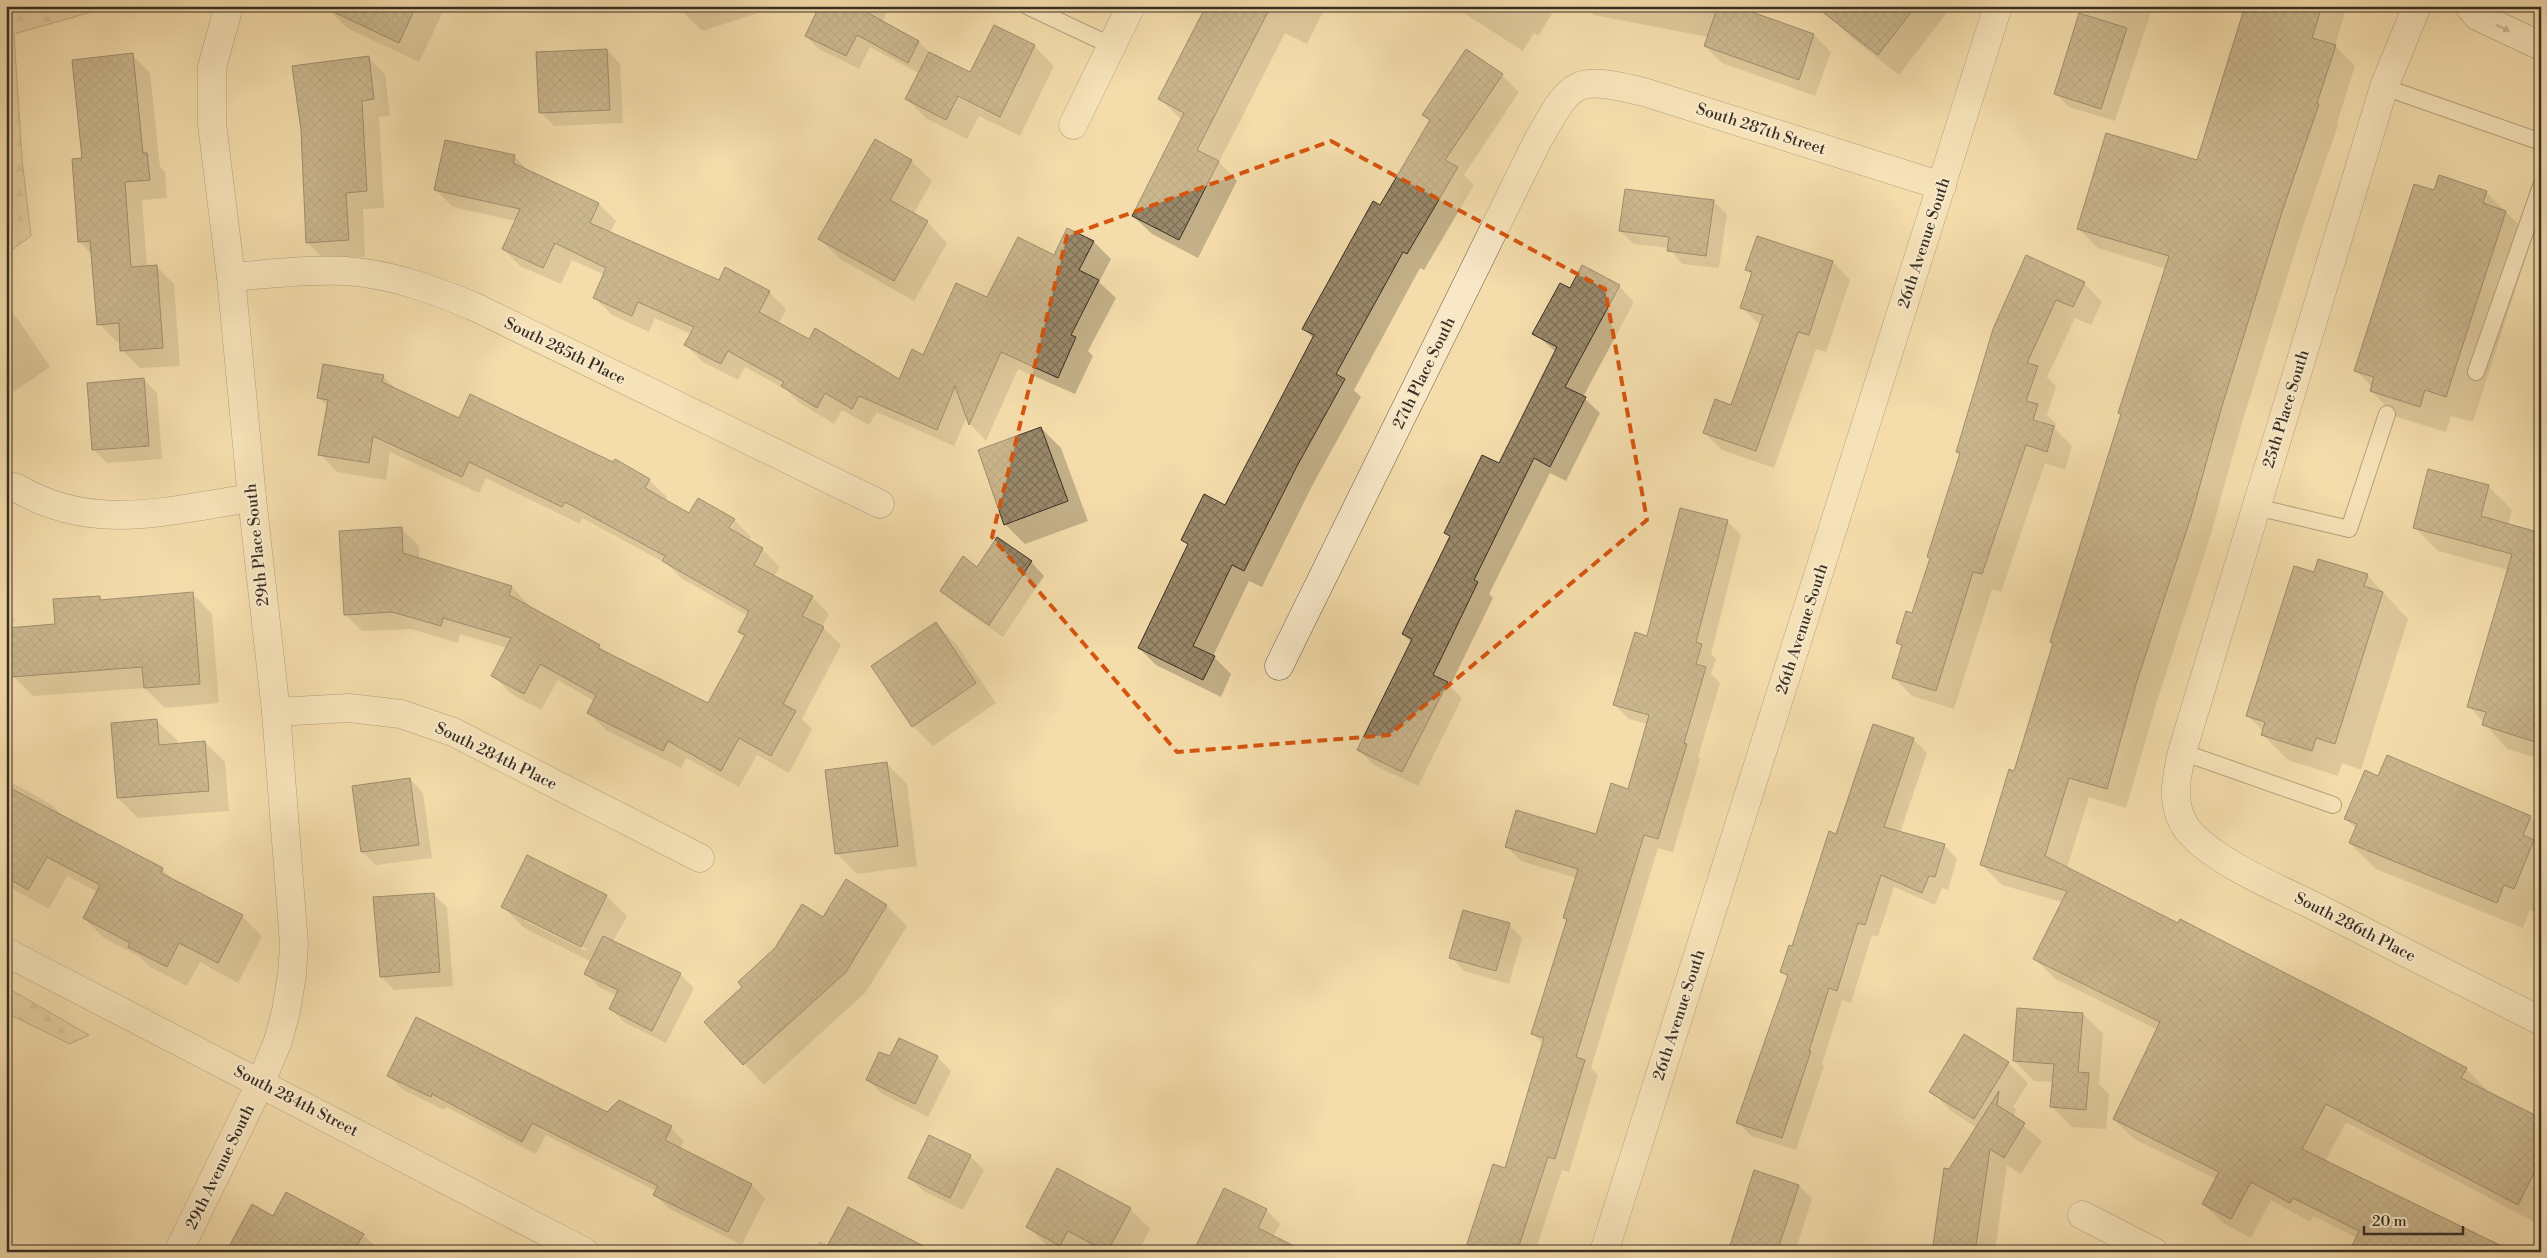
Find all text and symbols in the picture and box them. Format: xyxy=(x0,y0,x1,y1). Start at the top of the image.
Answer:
one-way arrow xyxy=(2496,25,2510,33)
street label: South 287th Street xyxy=(1694,99,1829,159)
street label: 26th Avenue South xyxy=(1893,175,1955,311)
street label: South 285th Place xyxy=(501,313,629,389)
street label: 27th Place South xyxy=(1388,313,1460,432)
street label: 25th Place South xyxy=(2259,347,2314,471)
street label: 29th Place South xyxy=(241,482,273,607)
street label: 26th Avenue South xyxy=(1771,561,1833,697)
street label: South 284th Place xyxy=(432,718,560,794)
street label: South 286th Place xyxy=(2291,888,2419,966)
street label: 26th Avenue South xyxy=(1648,947,1710,1083)
street label: South 284th Street xyxy=(230,1061,362,1141)
street label: 29th Avenue South xyxy=(181,1101,259,1233)
scale bar xyxy=(2364,1203,2463,1235)
text: 20 m xyxy=(2372,1212,2407,1231)

